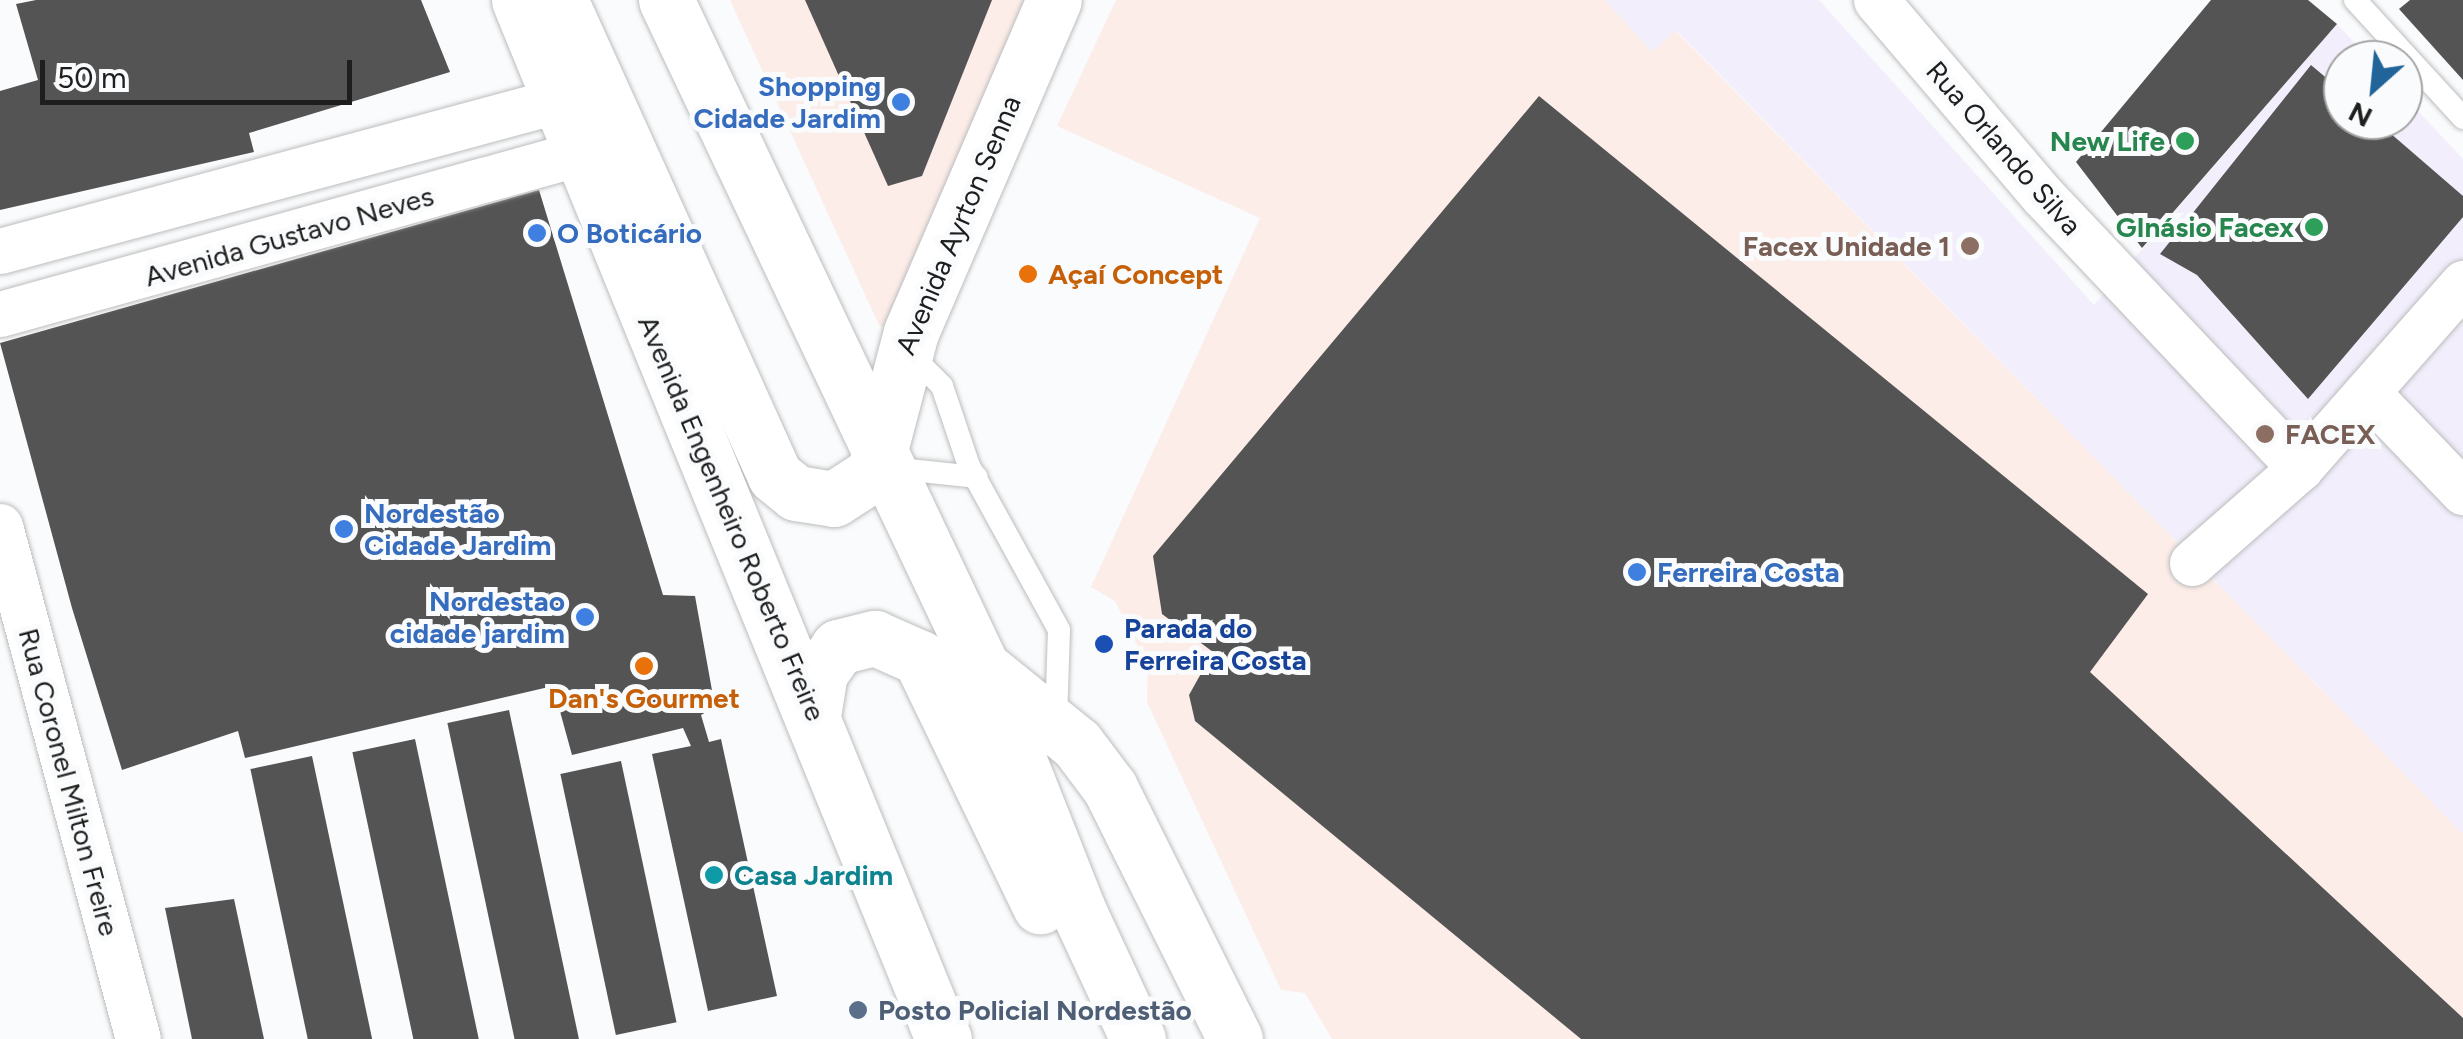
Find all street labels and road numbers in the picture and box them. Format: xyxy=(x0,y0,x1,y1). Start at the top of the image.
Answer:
street label: Rua Orlando Silva xyxy=(1919,54,2089,242)
street label: Avenida Ayrton Senna xyxy=(888,90,1028,360)
street label: Avenida Gustavo Neves xyxy=(141,179,437,293)
street label: Avenida Engenheiro Roberto Freire xyxy=(631,310,833,726)
street label: Rua Coronel Milton Freire xyxy=(12,625,126,939)

